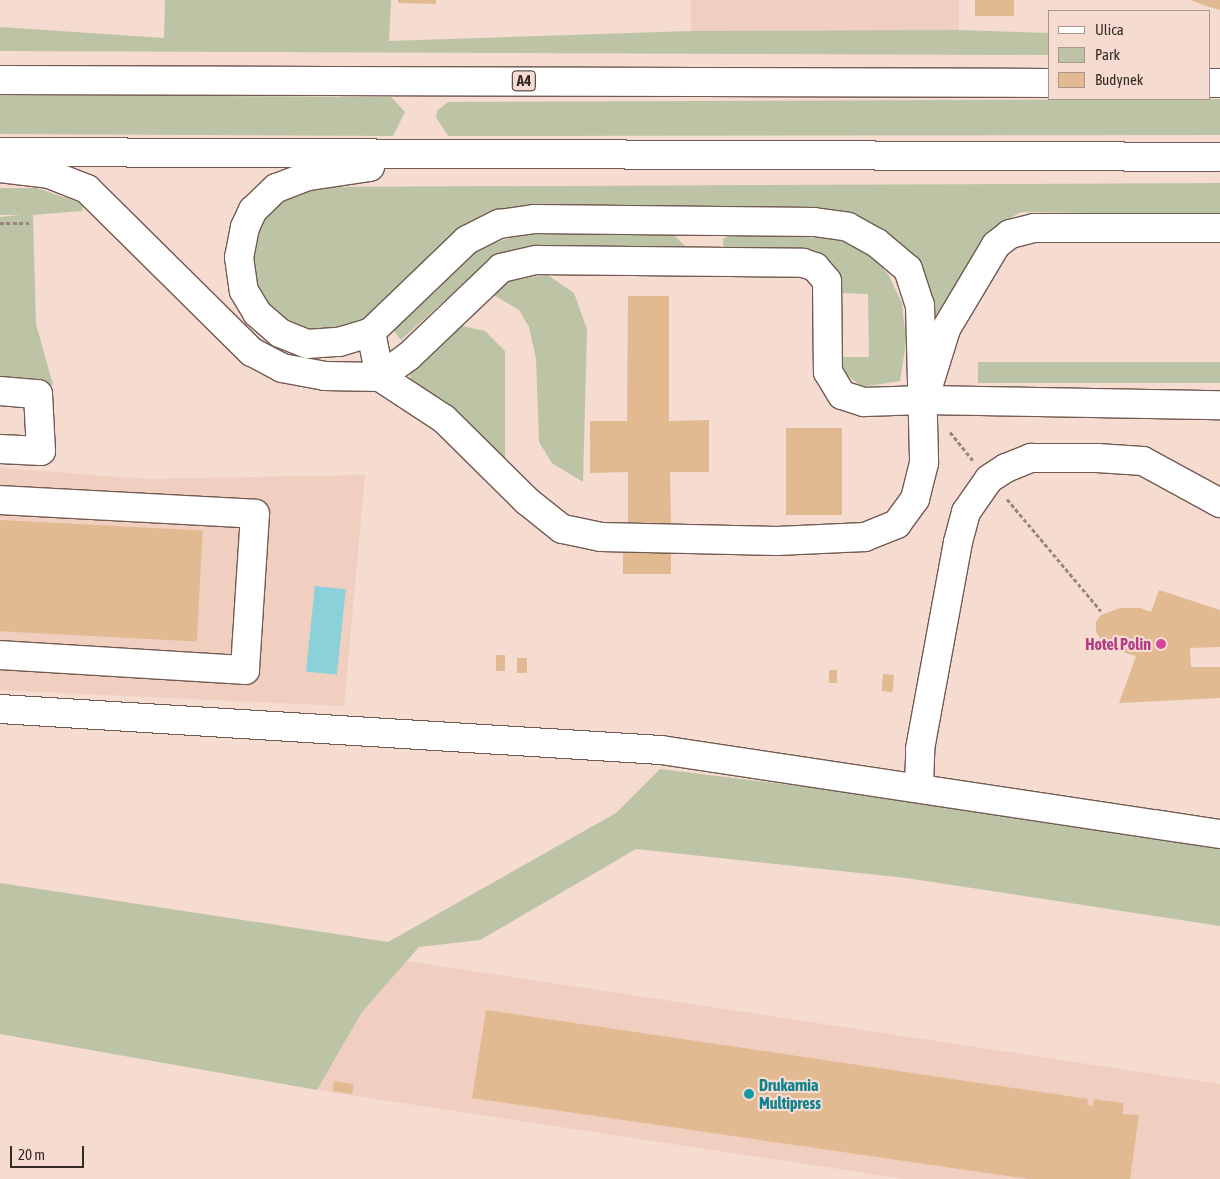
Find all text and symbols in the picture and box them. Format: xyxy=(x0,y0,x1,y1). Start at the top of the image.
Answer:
legend xyxy=(1048,10,1210,100)
text: Ulica xyxy=(1095,21,1124,38)
text: Park xyxy=(1095,46,1120,63)
road number: A4 xyxy=(512,68,536,94)
text: Budynek xyxy=(1095,71,1143,88)
place label: Hotel Polin xyxy=(1085,634,1151,654)
marker: Hotel Polin xyxy=(1155,638,1167,650)
place label: Drukarnia Multipress xyxy=(759,1075,821,1113)
marker: Drukarnia Multipress xyxy=(743,1088,755,1100)
scale bar xyxy=(12,1136,86,1168)
text: 20 m xyxy=(18,1146,45,1163)

